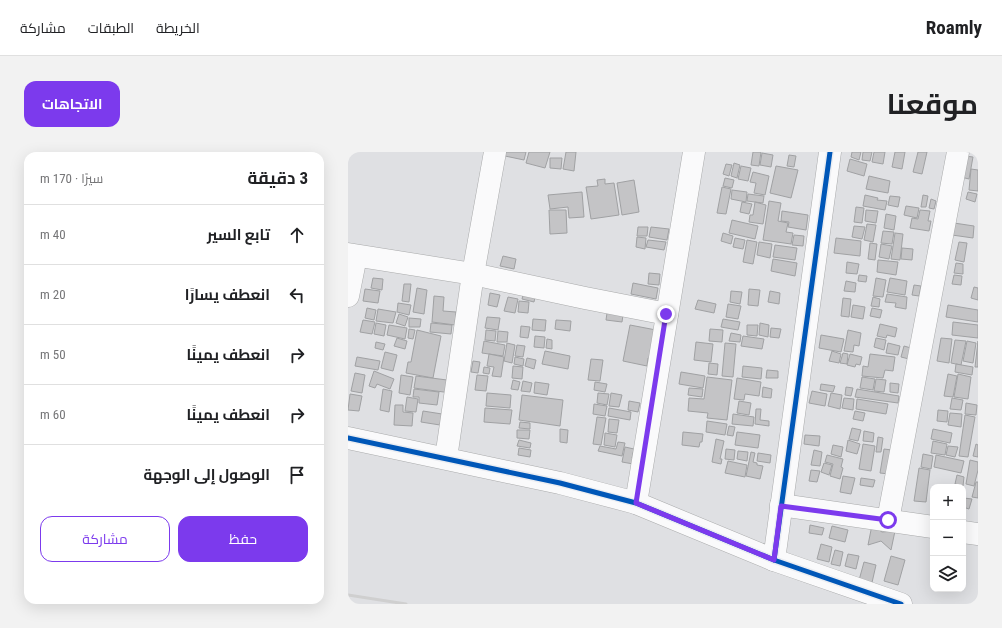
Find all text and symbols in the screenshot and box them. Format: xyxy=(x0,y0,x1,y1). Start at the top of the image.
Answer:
text: Roamly xyxy=(926,16,982,39)
text: مشاركة xyxy=(20,20,66,36)
text: الطبقات xyxy=(88,20,134,36)
text: الخريطة xyxy=(156,20,200,36)
button: الاتجاهات xyxy=(24,81,120,127)
text: موقعنا xyxy=(887,88,978,121)
text: 3 دقيقة xyxy=(247,168,308,188)
text: سيرًا · 170 m xyxy=(40,171,103,186)
icon: ahead xyxy=(286,224,308,246)
text: تابع السير xyxy=(207,226,270,244)
text: 40 m xyxy=(40,227,66,242)
icon: left xyxy=(286,284,308,306)
text: انعطف يسارًا xyxy=(185,286,270,304)
text: 20 m xyxy=(40,287,66,302)
route end xyxy=(657,305,675,323)
icon: right xyxy=(286,344,308,366)
text: انعطف يمينًا xyxy=(187,346,270,364)
text: 50 m xyxy=(40,347,66,362)
icon: right xyxy=(286,404,308,426)
text: انعطف يمينًا xyxy=(187,406,270,424)
text: 60 m xyxy=(40,407,66,422)
icon: arrive xyxy=(286,464,308,486)
text: الوصول إلى الوجهة xyxy=(144,466,270,484)
map controls xyxy=(930,484,966,592)
button: + xyxy=(930,484,966,520)
route start xyxy=(879,511,897,529)
button: مشاركة xyxy=(40,516,170,562)
button: حفظ xyxy=(178,516,308,562)
button: − xyxy=(930,520,966,556)
button: layers xyxy=(930,556,966,592)

